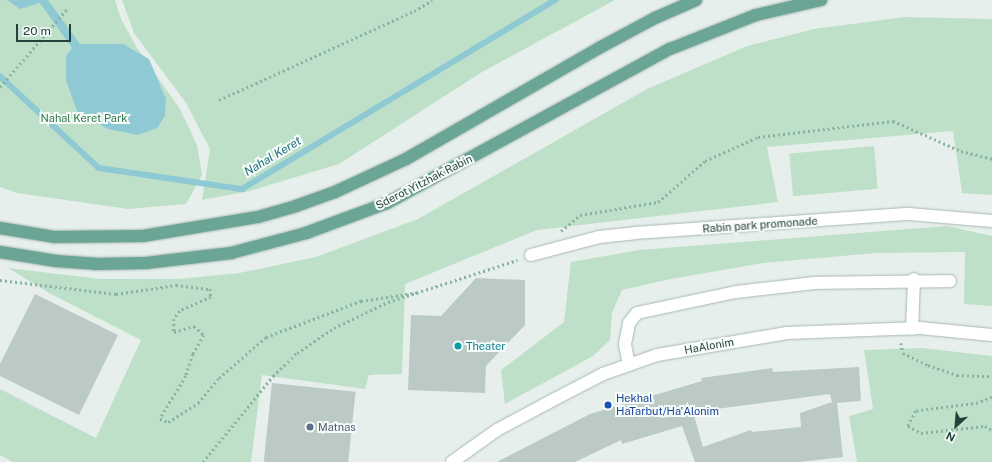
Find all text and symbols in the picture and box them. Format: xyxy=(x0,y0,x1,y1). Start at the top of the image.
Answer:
scale bar xyxy=(18,16,73,42)
text: 20 m xyxy=(23,24,51,38)
park label: Nahal Keret Park xyxy=(41,111,127,125)
water label: Nahal Keret xyxy=(242,134,304,180)
street label: Sderot Yitzhak Rabin xyxy=(374,152,474,212)
street label: Rabin park promonade xyxy=(702,214,818,236)
street label: HaAlonim xyxy=(683,335,735,357)
place label: Theater xyxy=(466,339,506,353)
marker: Theater xyxy=(453,341,463,351)
place label: Hekhal HaTarbut/Ha'Alonim xyxy=(616,392,719,418)
marker: Hekhal HaTarbut/Ha'Alonim xyxy=(603,400,613,410)
north arrow xyxy=(936,406,976,446)
place label: Matnas xyxy=(318,420,356,434)
marker: Matnas xyxy=(305,422,315,432)
text: N xyxy=(944,430,957,444)

